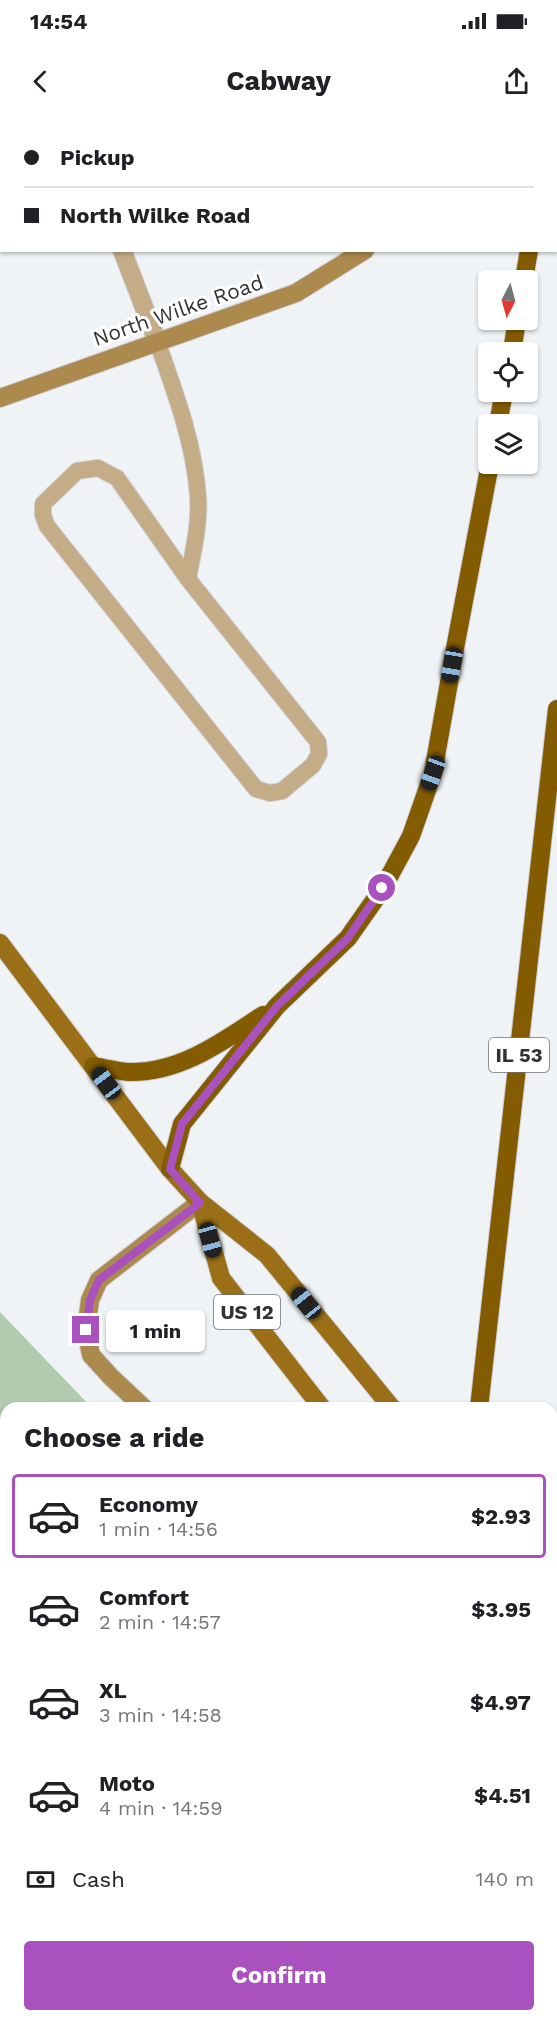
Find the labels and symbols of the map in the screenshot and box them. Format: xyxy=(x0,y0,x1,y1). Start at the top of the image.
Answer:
street label: North Wilke Road xyxy=(90,269,266,351)
north arrow xyxy=(478,270,538,330)
car xyxy=(440,646,464,684)
car xyxy=(418,753,448,793)
route start xyxy=(368,874,395,901)
road number: IL 53 xyxy=(489,1038,549,1072)
car xyxy=(88,1063,124,1103)
car xyxy=(197,1220,223,1260)
car xyxy=(288,1283,324,1323)
road number: US 12 xyxy=(214,1295,280,1329)
callout: 1 min xyxy=(107,1309,206,1351)
route end xyxy=(72,1316,99,1343)

